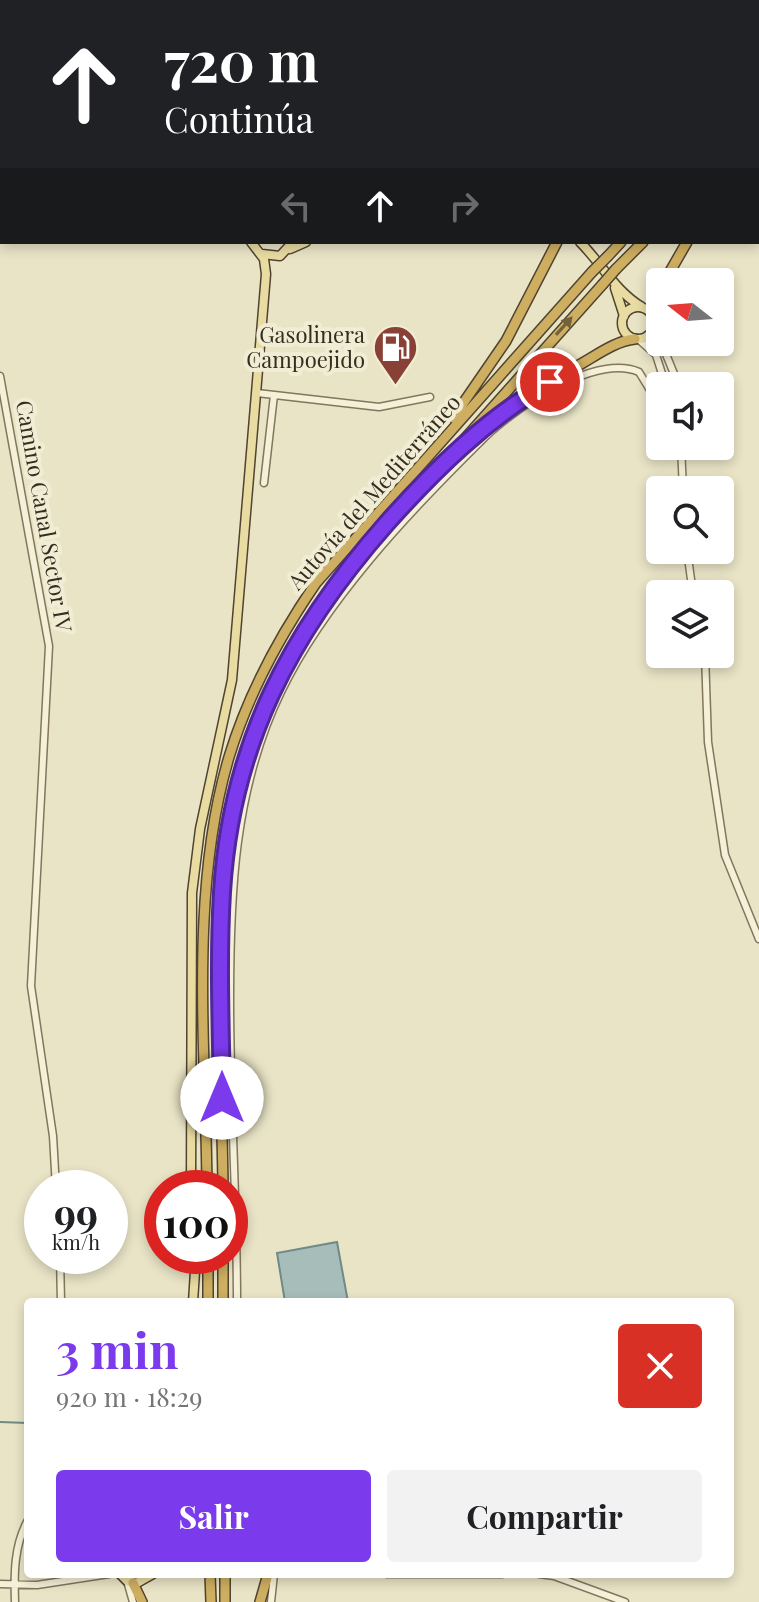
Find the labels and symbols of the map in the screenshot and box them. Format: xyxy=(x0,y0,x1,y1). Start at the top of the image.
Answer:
north arrow xyxy=(646,268,734,356)
one-way arrow xyxy=(554,317,572,336)
place label: Gasolinera Campoejido xyxy=(246,319,365,374)
fuel station icon: Gasolinera Campoejido xyxy=(372,324,420,387)
pin xyxy=(516,348,584,416)
street label: Autovía del Mediterráneo xyxy=(279,387,466,596)
street label: Camino Canal Sector IV xyxy=(10,398,80,635)
position arrow xyxy=(180,1056,264,1140)
speed limit sign: 100 xyxy=(144,1170,248,1274)

